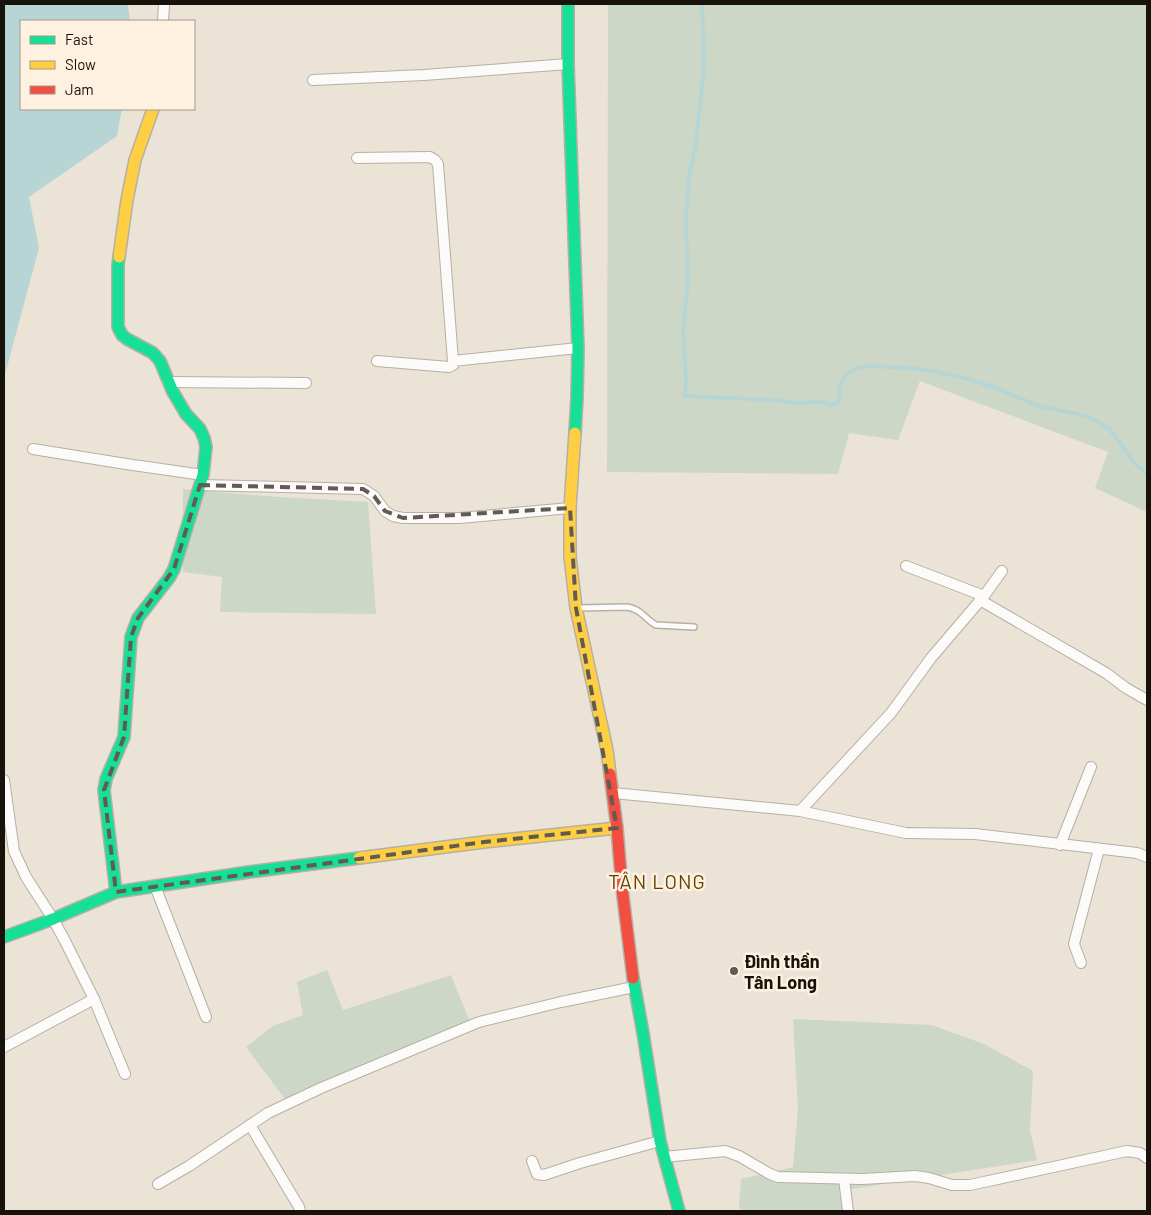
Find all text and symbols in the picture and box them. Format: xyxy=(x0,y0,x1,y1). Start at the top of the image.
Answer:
legend xyxy=(20,20,195,110)
text: Fast xyxy=(65,30,93,48)
text: Slow xyxy=(65,55,96,73)
text: Jam xyxy=(65,80,94,98)
district label: TÂN LONG xyxy=(608,869,706,893)
place label: Đình thần Tân Long xyxy=(744,950,820,993)
marker: Đình thần Tân Long xyxy=(728,965,740,977)

